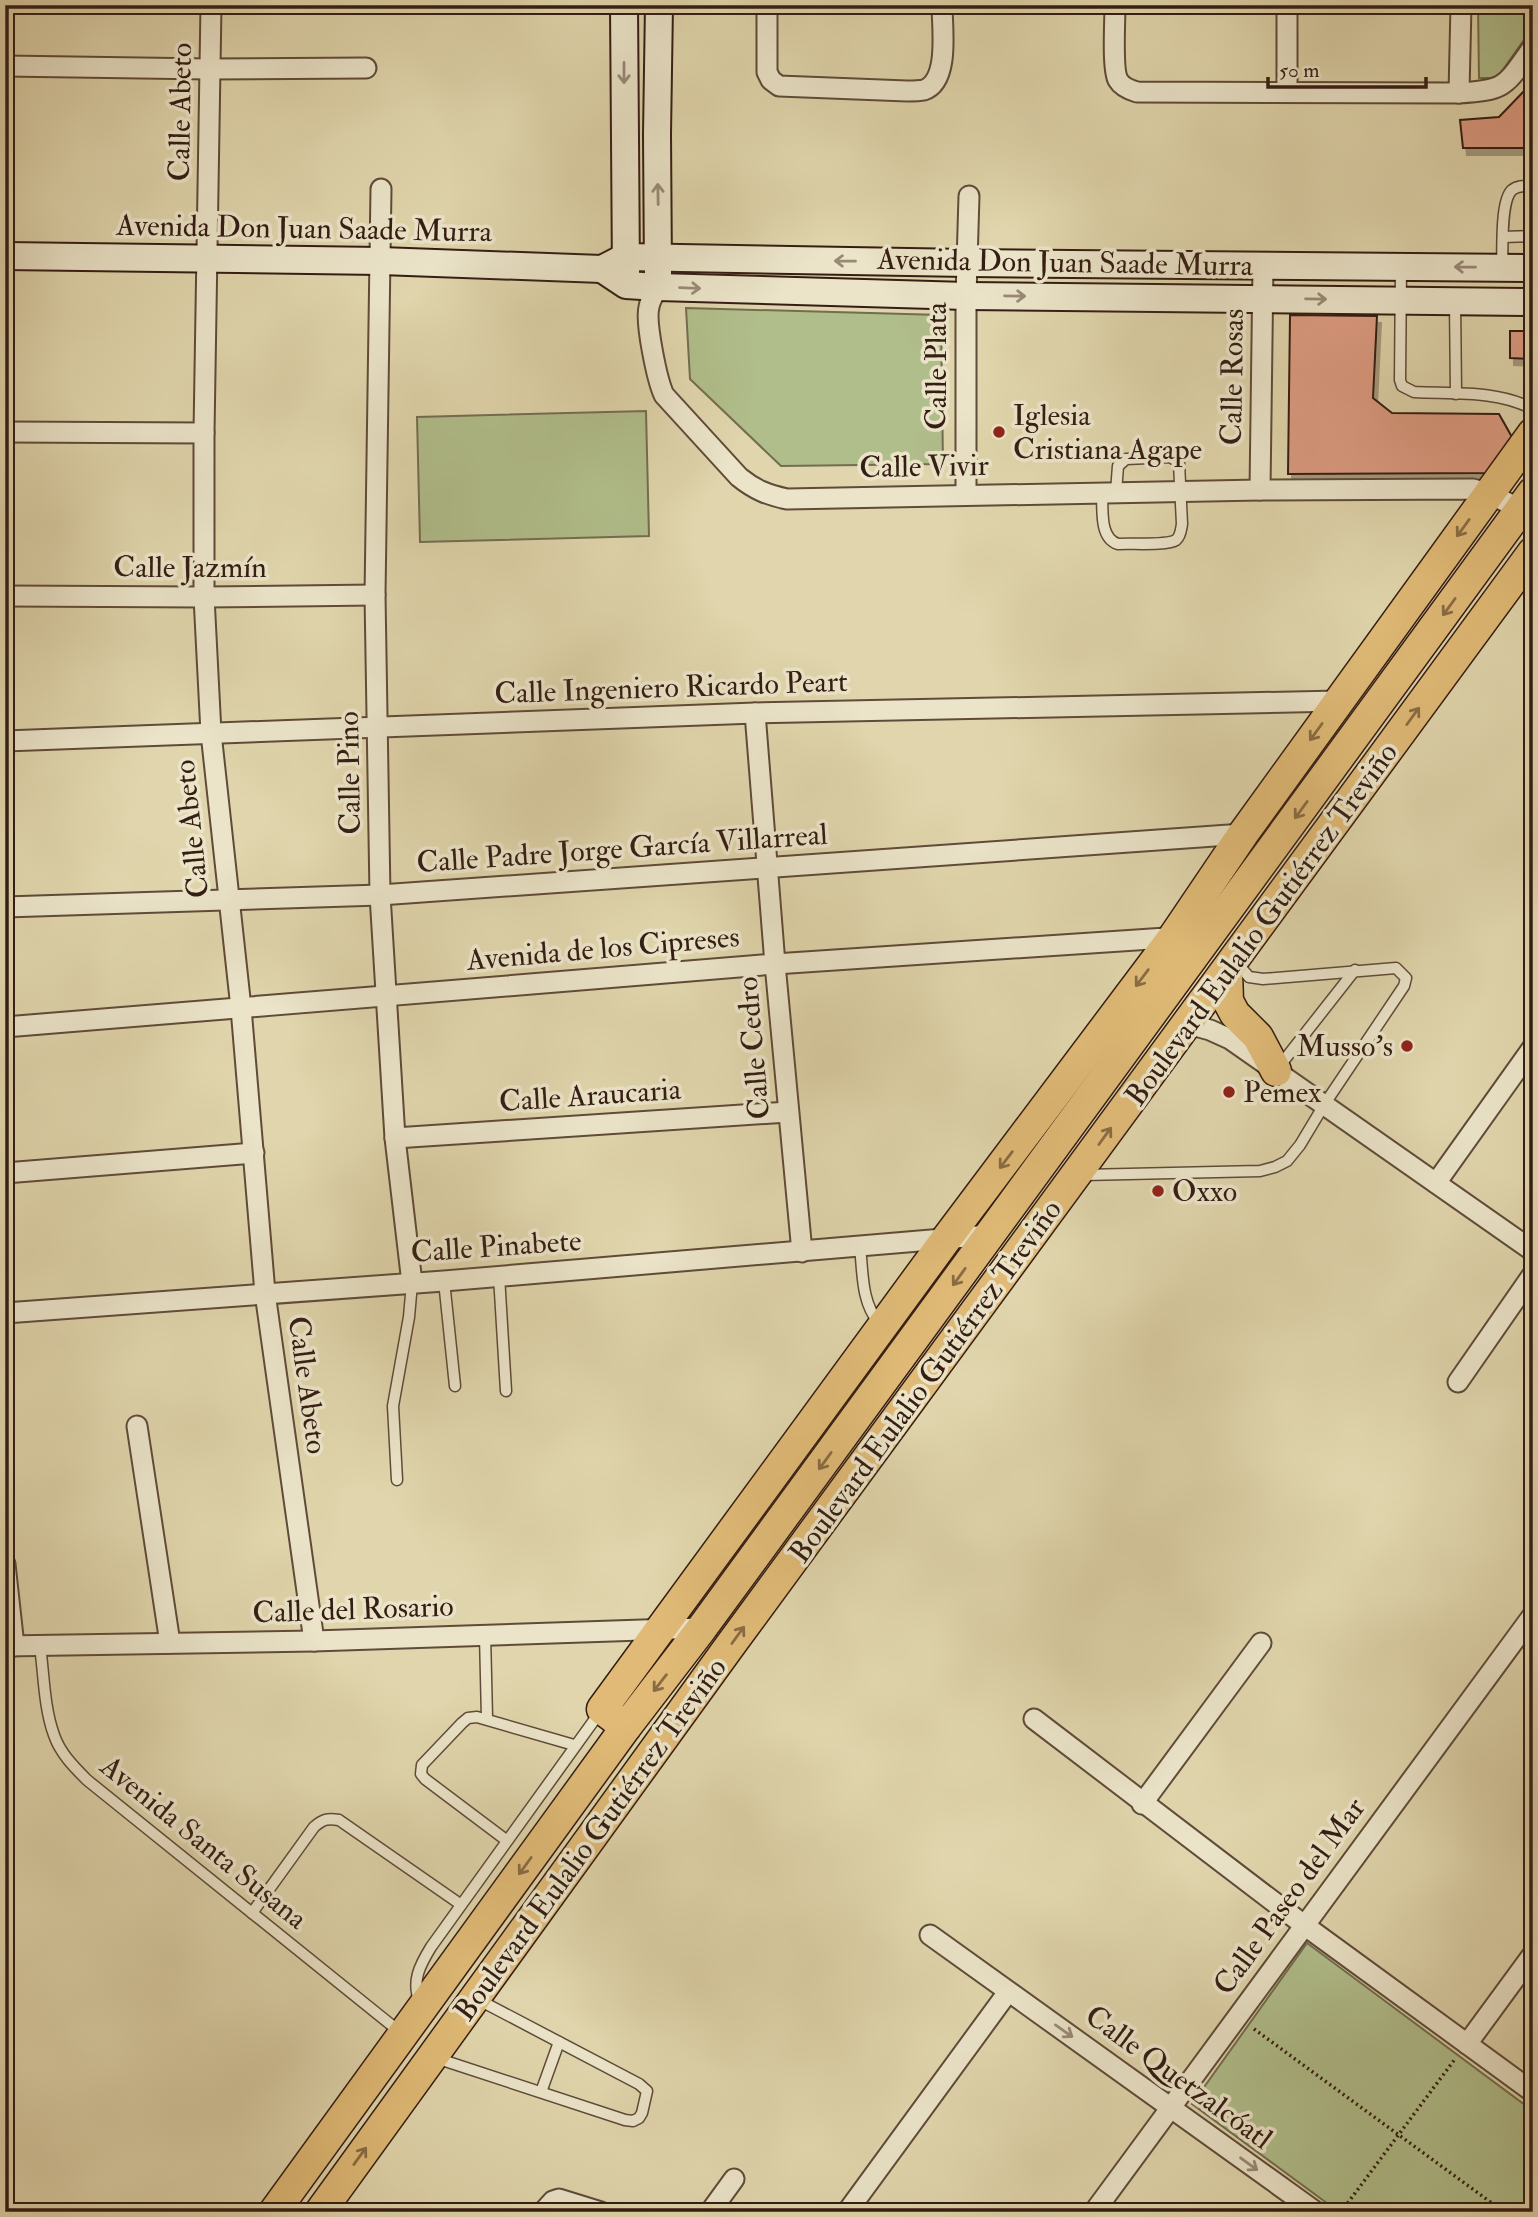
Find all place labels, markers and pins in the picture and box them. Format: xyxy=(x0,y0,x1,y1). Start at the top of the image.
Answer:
place label: Iglesia Cristiana Agape xyxy=(1013,397,1202,468)
marker: Iglesia Cristiana Agape xyxy=(991,424,1007,440)
place label: Musso's xyxy=(1296,1028,1393,1065)
marker: Musso's xyxy=(1399,1038,1415,1054)
place label: Pemex xyxy=(1243,1074,1321,1111)
marker: Pemex xyxy=(1221,1084,1237,1100)
place label: Oxxo xyxy=(1172,1173,1237,1210)
marker: Oxxo xyxy=(1150,1183,1166,1199)

